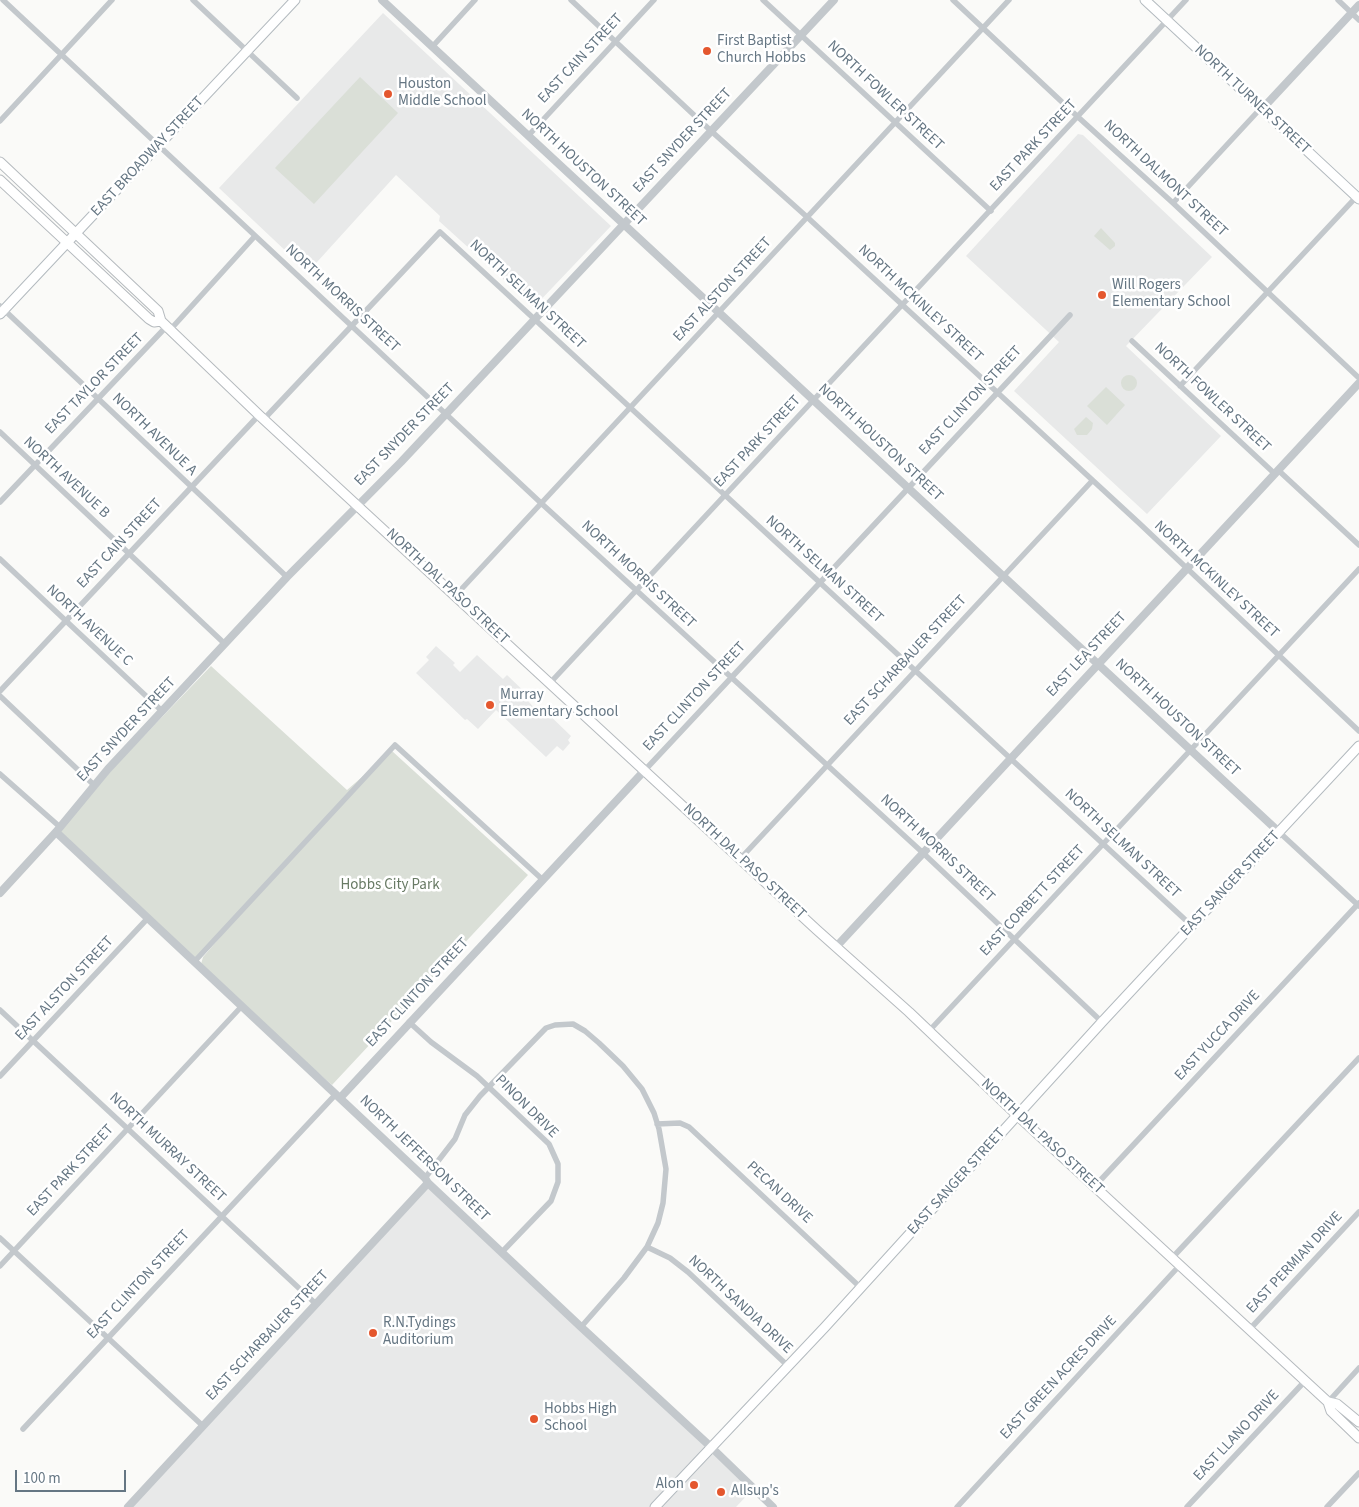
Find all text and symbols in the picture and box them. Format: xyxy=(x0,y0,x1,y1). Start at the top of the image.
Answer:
street label: EAST CAIN STREET xyxy=(535,10,627,108)
place label: First Baptist Church Hobbs xyxy=(717,33,806,68)
street label: NORTH FOWLER STREET xyxy=(823,37,947,155)
street label: NORTH TURNER STREET xyxy=(1190,41,1314,159)
marker: First Baptist Church Hobbs xyxy=(701,45,713,57)
place label: Houston Middle School xyxy=(398,76,487,111)
street label: EAST SNYDER STREET xyxy=(630,85,736,197)
marker: Houston Middle School xyxy=(382,88,394,100)
street label: EAST BROADWAY STREET xyxy=(88,93,208,221)
street label: EAST PARK STREET xyxy=(987,96,1081,196)
street label: NORTH HOUSTON STREET xyxy=(517,105,649,231)
street label: NORTH DALMONT STREET xyxy=(1099,117,1231,241)
street label: EAST ALSTON STREET xyxy=(670,234,776,346)
street label: NORTH SELMAN STREET xyxy=(465,237,589,353)
street label: NORTH MORRIS STREET xyxy=(281,241,403,357)
street label: NORTH MCKINLEY STREET xyxy=(854,241,986,367)
place label: Will Rogers Elementary School xyxy=(1112,277,1230,312)
marker: Will Rogers Elementary School xyxy=(1096,289,1108,301)
street label: EAST TAYLOR STREET xyxy=(42,330,148,438)
street label: NORTH FOWLER STREET xyxy=(1150,339,1274,457)
street label: EAST CLINTON STREET xyxy=(916,343,1026,459)
street label: EAST SNYDER STREET xyxy=(351,380,459,490)
street label: NORTH HOUSTON STREET xyxy=(814,380,946,506)
street label: NORTH AVENUE A xyxy=(108,390,200,480)
street label: EAST PARK STREET xyxy=(711,392,805,492)
street label: NORTH AVENUE B xyxy=(19,433,113,523)
street label: EAST CAIN STREET xyxy=(74,495,166,593)
street label: NORTH SELMAN STREET xyxy=(762,512,886,628)
street label: NORTH MORRIS STREET xyxy=(577,517,699,633)
street label: NORTH MCKINLEY STREET xyxy=(1150,517,1282,643)
street label: NORTH DAL PASO STREET xyxy=(382,525,512,649)
street label: NORTH AVENUE C xyxy=(42,581,136,671)
street label: EAST SCHARBAUER STREET xyxy=(841,592,971,730)
street label: EAST LEA STREET xyxy=(1043,609,1131,701)
street label: EAST CLINTON STREET xyxy=(640,639,750,755)
street label: NORTH HOUSTON STREET xyxy=(1111,655,1243,781)
street label: EAST SNYDER STREET xyxy=(74,674,180,786)
place label: Murray Elementary School xyxy=(500,687,618,722)
marker: Murray Elementary School xyxy=(484,699,496,711)
street label: NORTH SELMAN STREET xyxy=(1060,786,1184,902)
street label: NORTH MORRIS STREET xyxy=(876,791,998,907)
street label: NORTH DAL PASO STREET xyxy=(679,800,809,924)
street label: EAST SANGER STREET xyxy=(1178,828,1284,940)
street label: EAST CORBETT STREET xyxy=(977,842,1089,960)
park label: Hobbs City Park xyxy=(340,877,440,895)
street label: EAST ALSTON STREET xyxy=(12,933,118,1045)
street label: EAST CLINTON STREET xyxy=(363,935,473,1051)
street label: EAST YUCCA DRIVE xyxy=(1172,987,1264,1085)
street label: PINON DRIVE xyxy=(491,1072,561,1142)
street label: NORTH DAL PASO STREET xyxy=(977,1075,1107,1199)
street label: NORTH MURRAY STREET xyxy=(105,1089,229,1207)
street label: NORTH JEFFERSON STREET xyxy=(355,1092,493,1226)
street label: EAST PARK STREET xyxy=(24,1121,118,1221)
street label: EAST SANGER STREET xyxy=(904,1125,1010,1239)
street label: PECAN DRIVE xyxy=(742,1158,816,1228)
street label: EAST PERMIAN DRIVE xyxy=(1243,1208,1347,1318)
street label: EAST CLINTON STREET xyxy=(84,1227,194,1343)
street label: NORTH SANDIA DRIVE xyxy=(684,1252,796,1358)
street label: EAST SCHARBAUER STREET xyxy=(203,1267,333,1405)
street label: EAST GREEN ACRES DRIVE xyxy=(997,1312,1121,1444)
place label: R.N.Tydings Auditorium xyxy=(383,1315,456,1350)
marker: R.N.Tydings Auditorium xyxy=(367,1327,379,1339)
street label: EAST LLANO DRIVE xyxy=(1190,1387,1284,1485)
place label: Hobbs High School xyxy=(544,1401,617,1436)
marker: Hobbs High School xyxy=(528,1413,540,1425)
scale bar xyxy=(18,1460,129,1492)
text: 100 m xyxy=(23,1468,61,1489)
place label: Alon xyxy=(656,1476,684,1494)
marker: Alon xyxy=(688,1479,700,1491)
place label: Allsup's xyxy=(731,1483,779,1501)
marker: Allsup's xyxy=(715,1486,727,1498)

